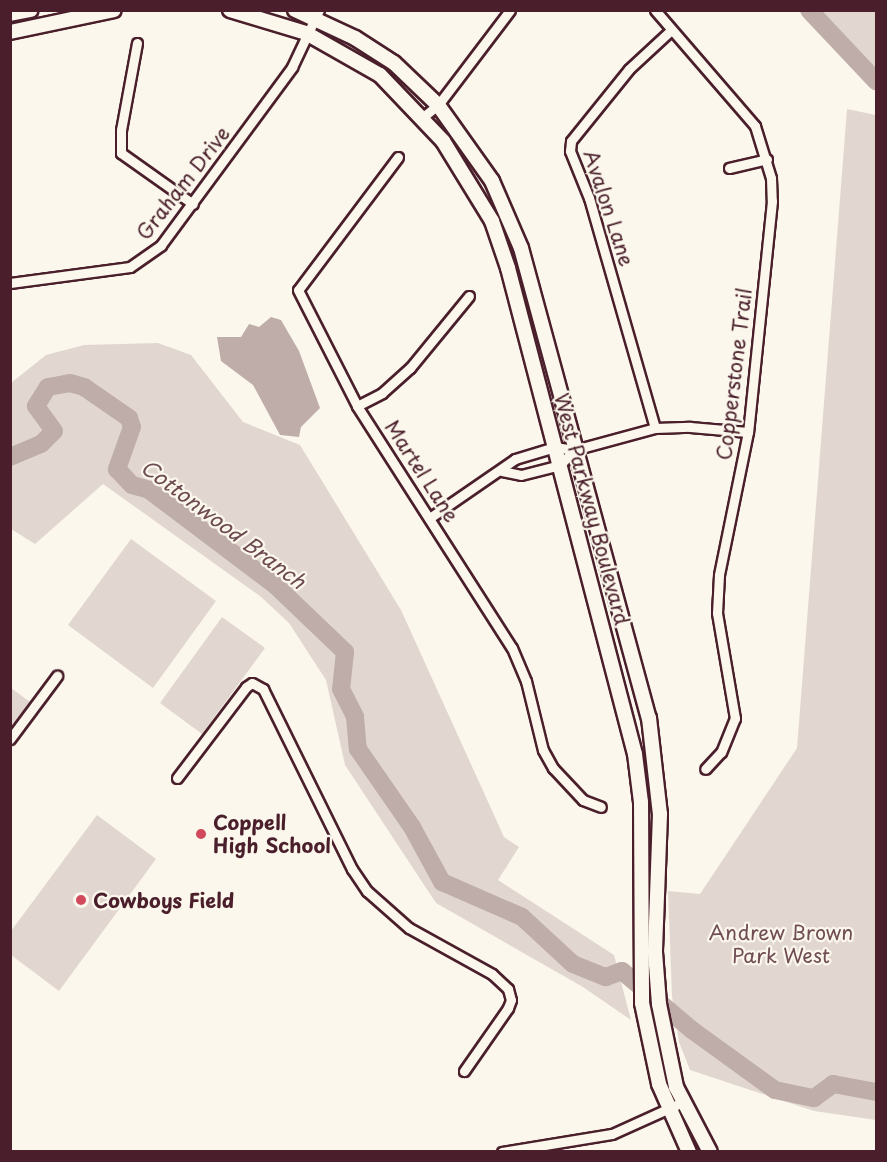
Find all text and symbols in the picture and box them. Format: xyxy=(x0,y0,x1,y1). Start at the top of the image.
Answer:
street label: Graham Drive xyxy=(131,121,235,245)
street label: Avalon Lane xyxy=(579,147,639,269)
street label: Copperstone Trail xyxy=(712,286,756,462)
street label: West Parkway Boulevard xyxy=(549,390,635,628)
street label: Martel Lane xyxy=(380,415,464,527)
water label: Cottonwood Branch xyxy=(136,453,312,593)
place label: Coppell High School xyxy=(213,810,332,857)
marker: Coppell High School xyxy=(194,827,208,841)
place label: Cowboys Field xyxy=(93,888,235,912)
marker: Cowboys Field xyxy=(74,893,88,907)
park label: Andrew Brown Park West xyxy=(709,920,853,967)

